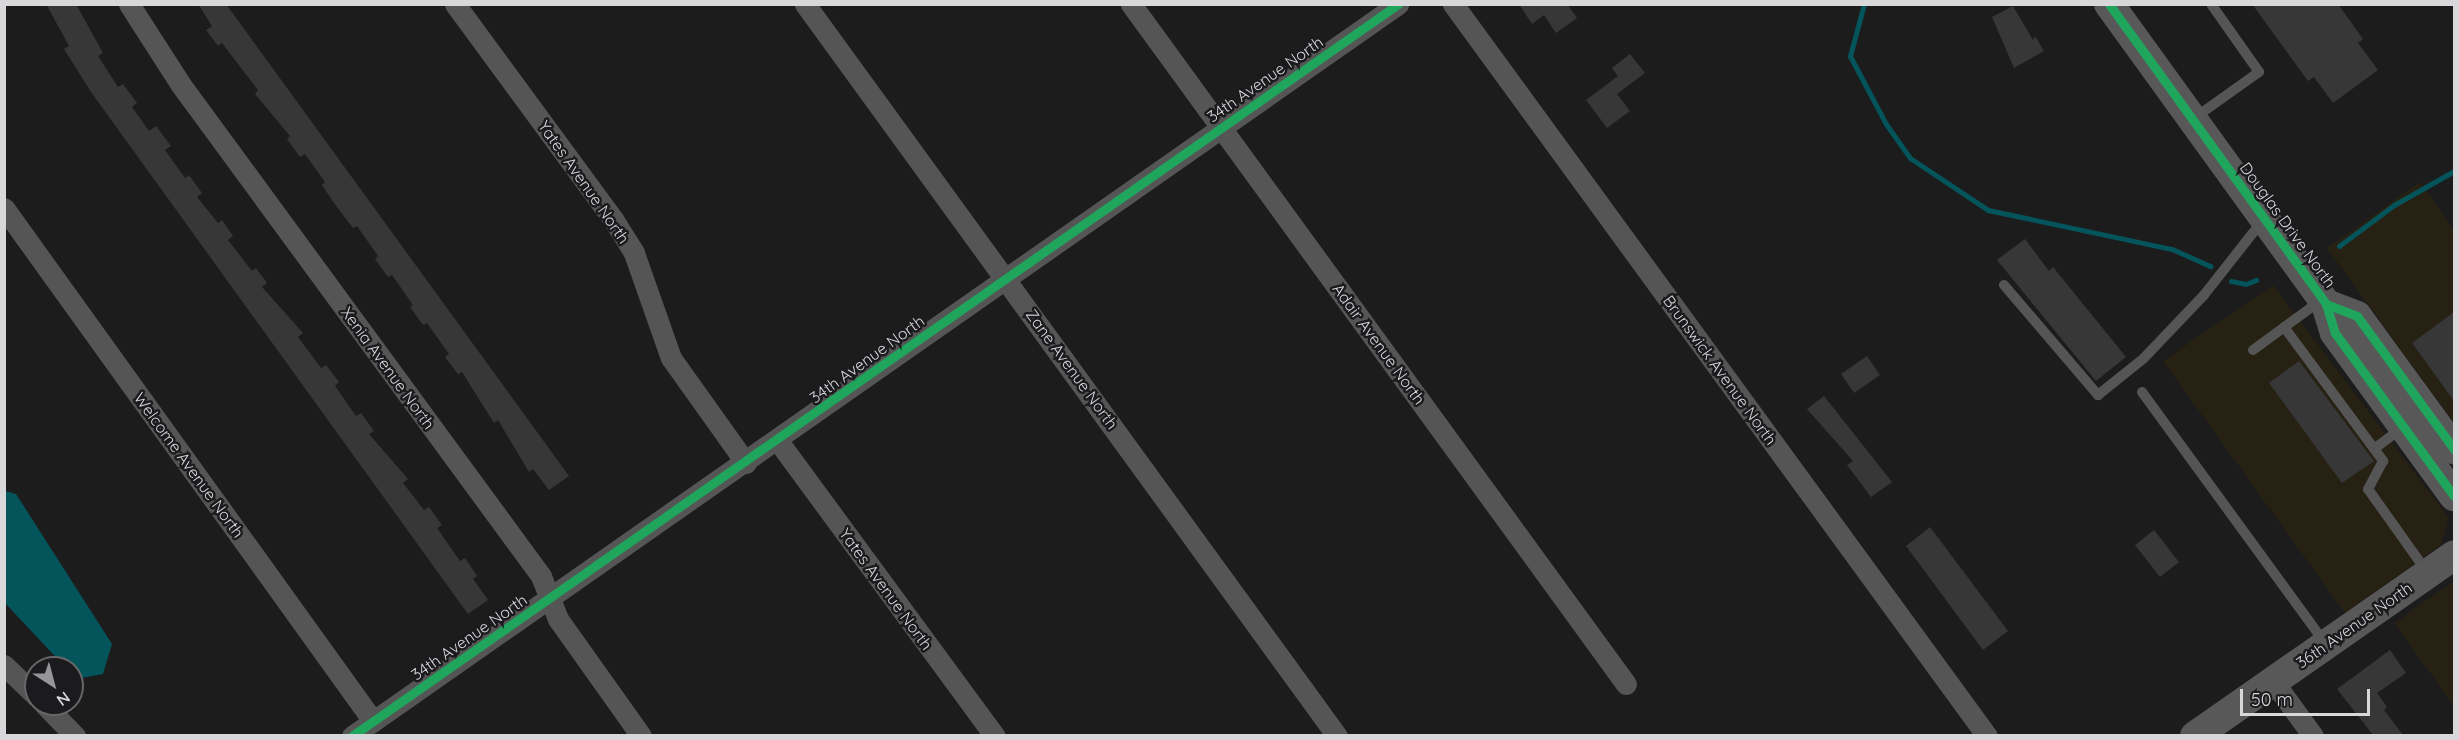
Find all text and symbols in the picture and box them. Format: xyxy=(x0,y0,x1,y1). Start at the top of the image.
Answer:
street label: 34th Avenue North xyxy=(1203,32,1327,126)
street label: Yates Avenue North xyxy=(534,117,634,247)
street label: Douglas Drive North xyxy=(2236,159,2340,291)
street label: Adair Avenue North xyxy=(1329,280,1429,408)
street label: Brunswick Avenue North xyxy=(1659,291,1781,449)
street label: Xenia Avenue North xyxy=(337,303,439,433)
street label: Zane Avenue North xyxy=(1022,305,1122,433)
street label: 34th Avenue North xyxy=(806,311,928,407)
street label: Welcome Avenue North xyxy=(130,389,248,541)
street label: Yates Avenue North xyxy=(835,525,937,653)
street label: 36th Avenue North xyxy=(2292,578,2416,672)
street label: 34th Avenue North xyxy=(407,590,531,684)
north arrow xyxy=(24,656,84,716)
scale bar xyxy=(2243,677,2374,715)
text: N xyxy=(53,687,74,710)
text: 50 m xyxy=(2251,688,2293,711)

